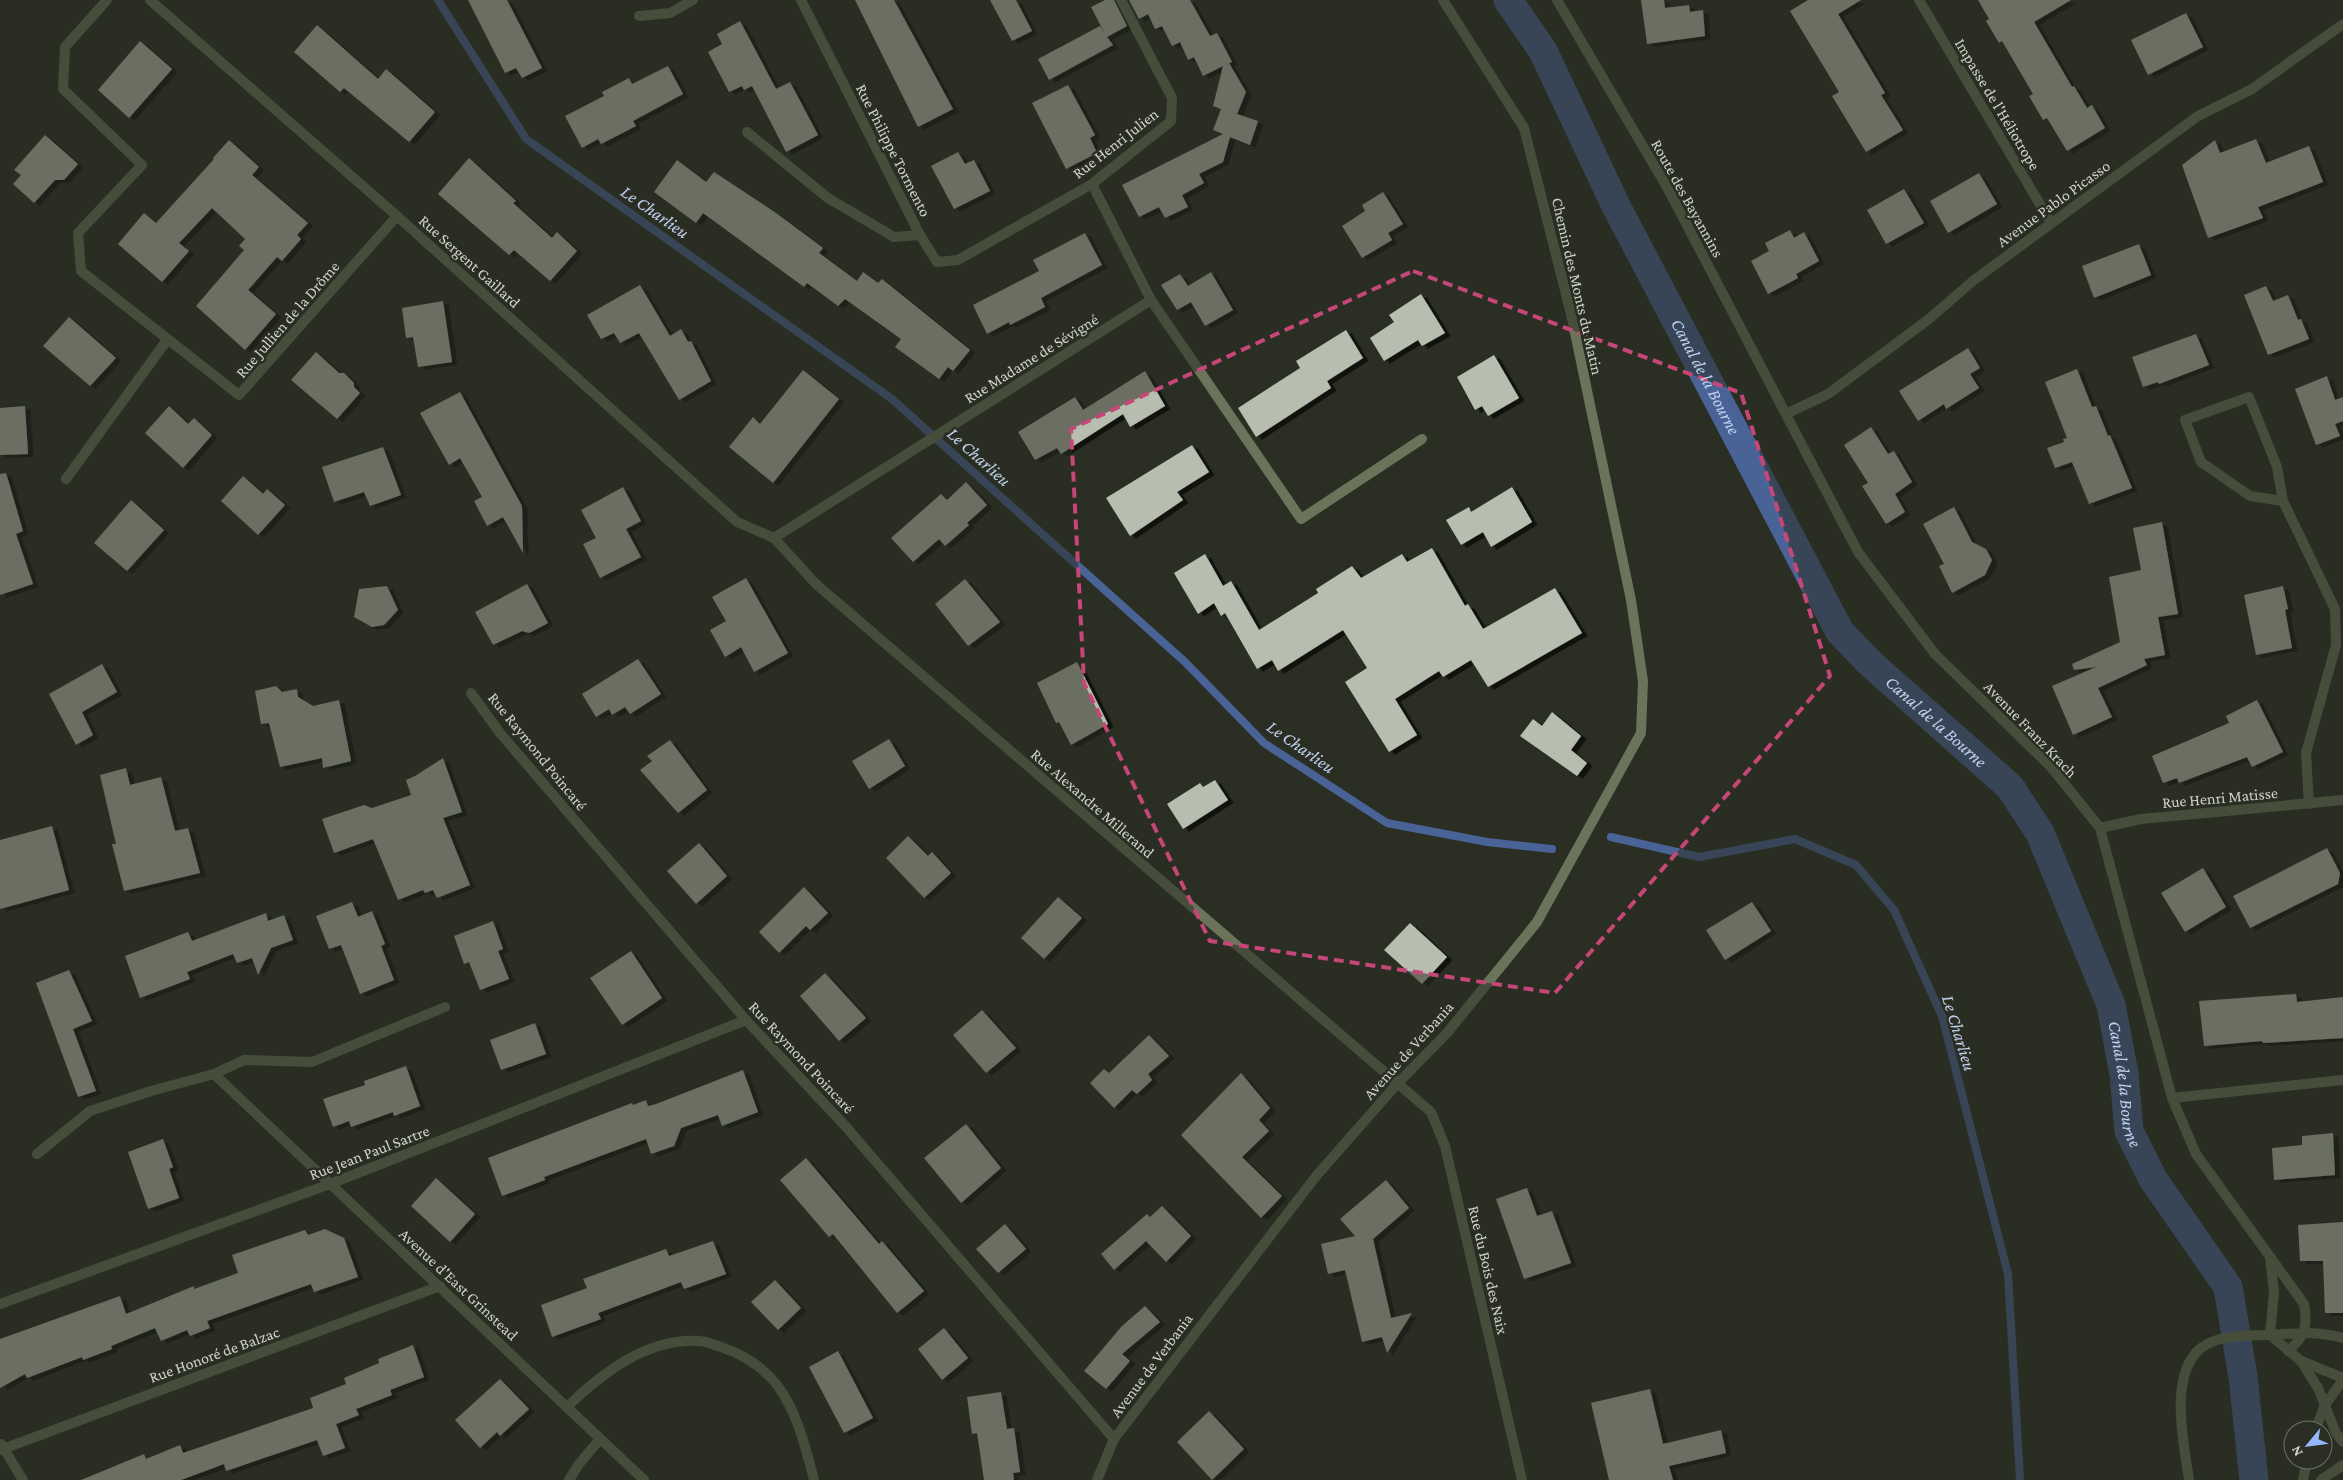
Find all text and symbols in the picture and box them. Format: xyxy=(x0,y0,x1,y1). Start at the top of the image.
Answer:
street label: Impasse de l'Héliotrope xyxy=(1951,35,2044,174)
street label: Rue Philippe Tormento xyxy=(852,81,934,220)
street label: Rue Henri Julien xyxy=(1069,105,1162,183)
street label: Route des Bayannins xyxy=(1647,136,1727,261)
street label: Avenue Pablo Picasso xyxy=(1994,157,2113,250)
water label: Le Charlieu xyxy=(617,181,693,243)
street label: Chemin des Monts du Matin xyxy=(1549,196,1606,377)
street label: Rue Sergent Gaillard xyxy=(415,212,524,312)
street label: Rue Jullien de la Drôme xyxy=(232,258,343,382)
street label: Rue Madame de Sévigné xyxy=(961,310,1102,407)
water label: Canal de la Bourne xyxy=(1667,315,1744,438)
water label: Le Charlieu xyxy=(943,423,1015,491)
water label: Canal de la Bourne xyxy=(1882,672,1991,772)
street label: Avenue Franz Krach xyxy=(1981,678,2081,781)
street label: Rue Raymond Poincaré xyxy=(484,689,590,814)
water label: Le Charlieu xyxy=(1263,716,1339,778)
street label: Rue Alexandre Millerand xyxy=(1028,745,1158,862)
street label: Rue Henri Matisse xyxy=(2162,784,2279,811)
water label: Le Charlieu xyxy=(1938,993,1980,1073)
street label: Rue Raymond Poincaré xyxy=(745,998,858,1117)
street label: Avenue de Verbania xyxy=(1360,998,1457,1103)
water label: Canal de la Bourne xyxy=(2104,1019,2146,1151)
street label: Rue Jean Paul Sartre xyxy=(307,1122,432,1184)
street label: Rue du Bois des Naix xyxy=(1465,1204,1512,1337)
street label: Avenue d'East Grinstead xyxy=(396,1225,522,1344)
street label: Avenue de Verbania xyxy=(1107,1310,1196,1421)
street label: Rue Honoré de Balzac xyxy=(147,1323,282,1386)
north arrow xyxy=(2283,1420,2333,1470)
text: N xyxy=(2287,1443,2306,1459)

